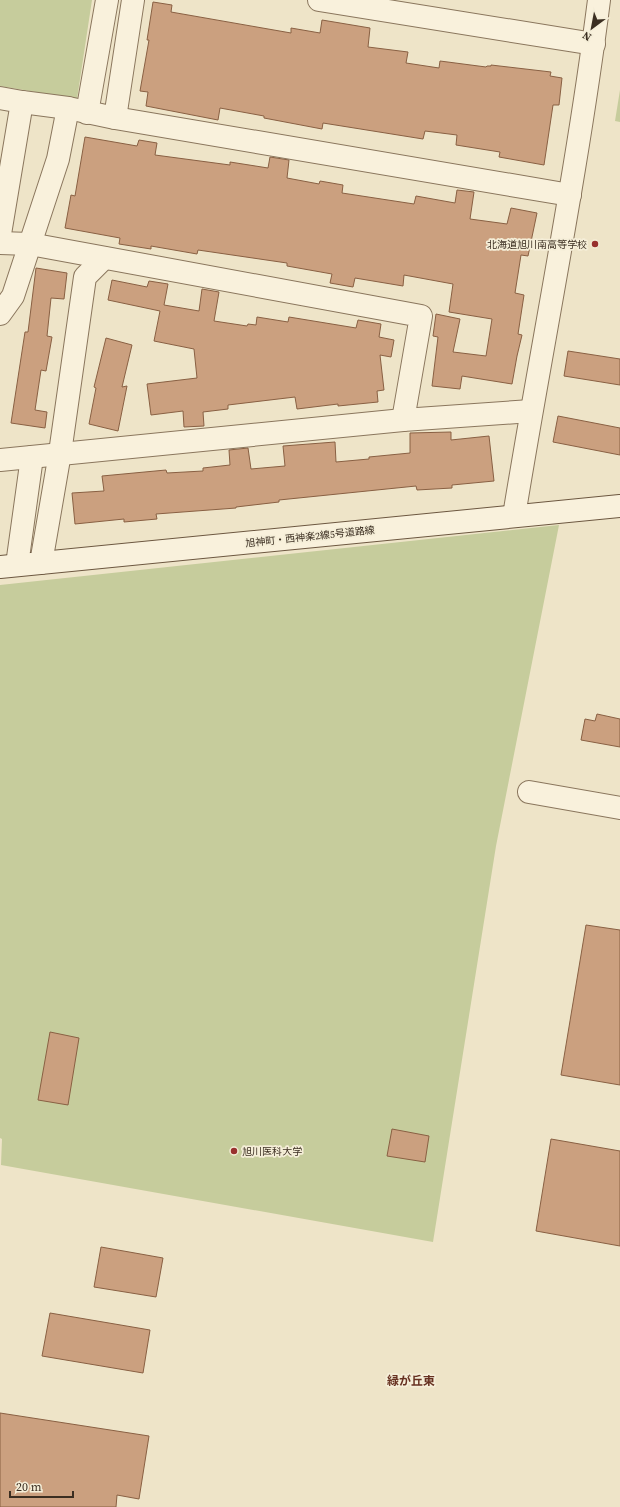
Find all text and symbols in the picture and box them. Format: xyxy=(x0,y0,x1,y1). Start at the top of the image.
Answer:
north arrow xyxy=(572,8,612,48)
text: N xyxy=(580,28,594,45)
place label: 北海道旭川南高等学校 xyxy=(487,238,587,251)
marker: 北海道旭川南高等学校 xyxy=(590,239,600,249)
street label: 旭神町・西神楽2線5号道路線 xyxy=(245,523,375,550)
place label: 旭川医科大学 xyxy=(242,1145,302,1158)
marker: 旭川医科大学 xyxy=(229,1146,239,1156)
district label: 緑が丘東 xyxy=(387,1373,435,1389)
scale bar xyxy=(10,1473,73,1499)
text: 20 m xyxy=(16,1479,42,1495)

